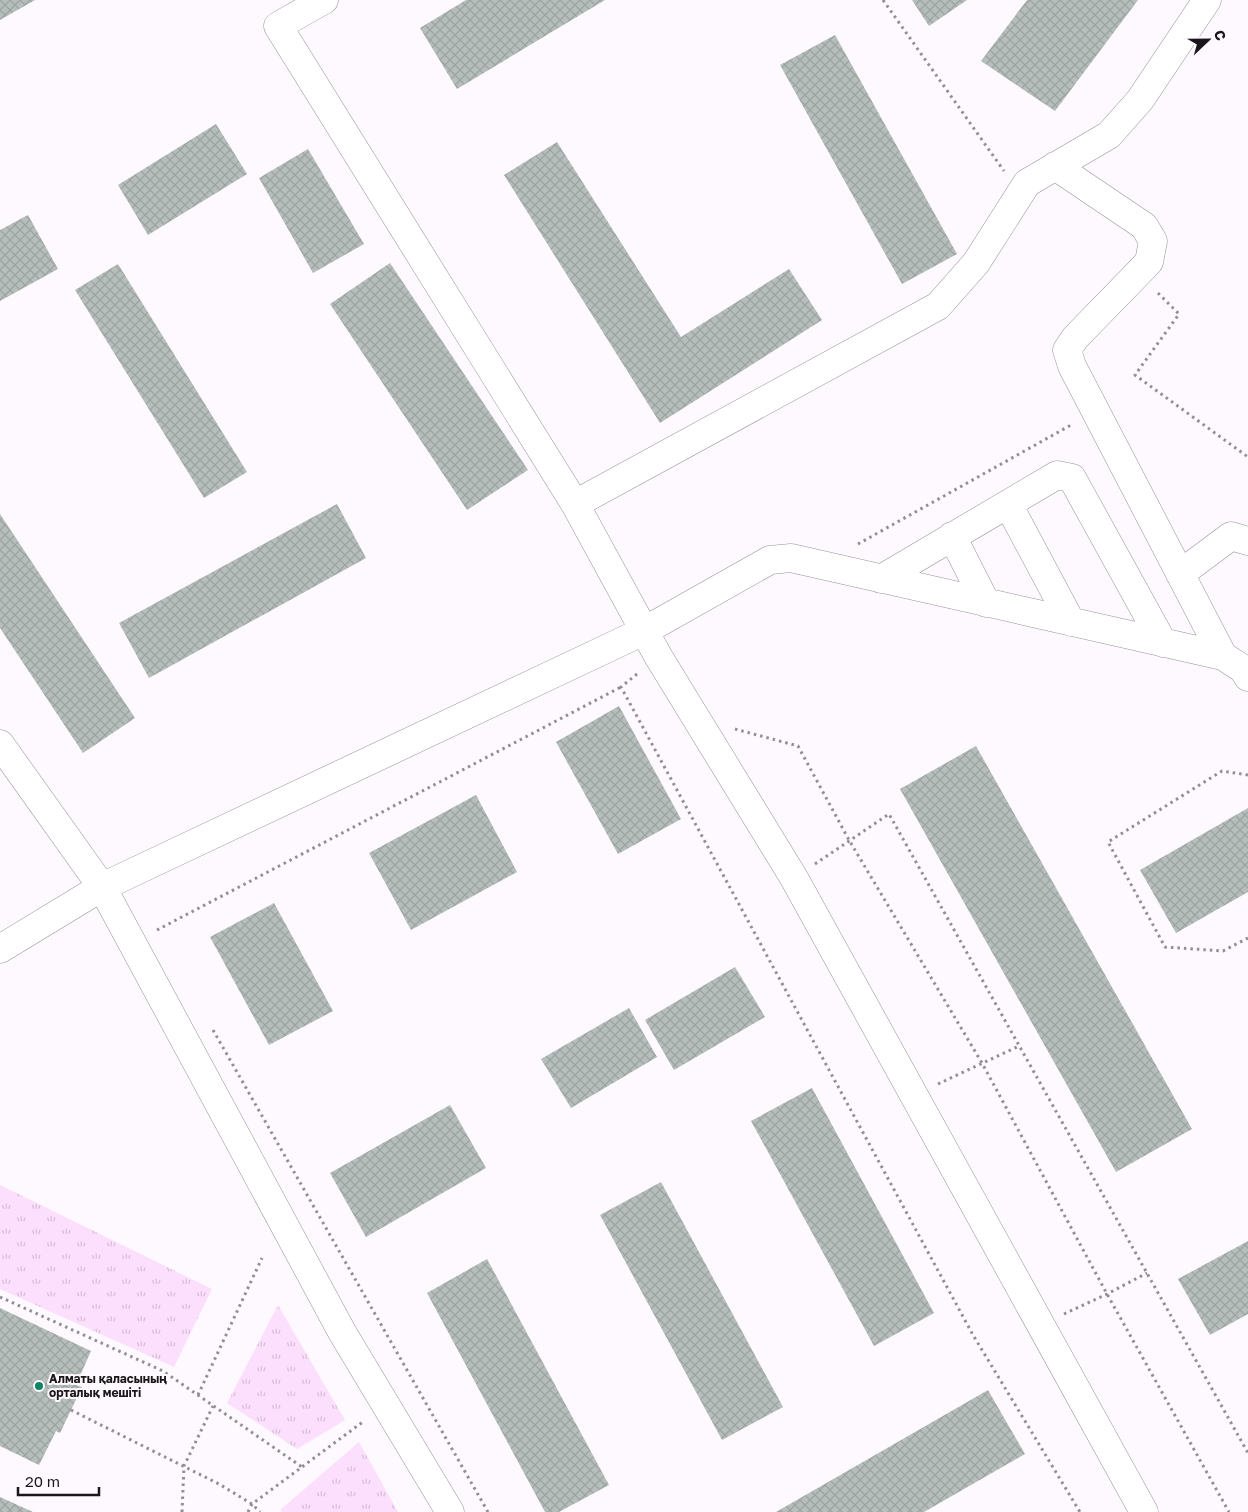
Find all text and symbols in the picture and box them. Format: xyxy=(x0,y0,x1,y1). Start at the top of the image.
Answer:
north arrow xyxy=(1183,15,1233,65)
text: С xyxy=(1211,27,1230,43)
place label: Алматы қаласының орталық мешіті xyxy=(49,1371,167,1400)
marker: Алматы қаласының орталық мешіті xyxy=(33,1380,45,1392)
scale bar xyxy=(18,1464,99,1496)
text: 20 m xyxy=(25,1472,60,1490)

